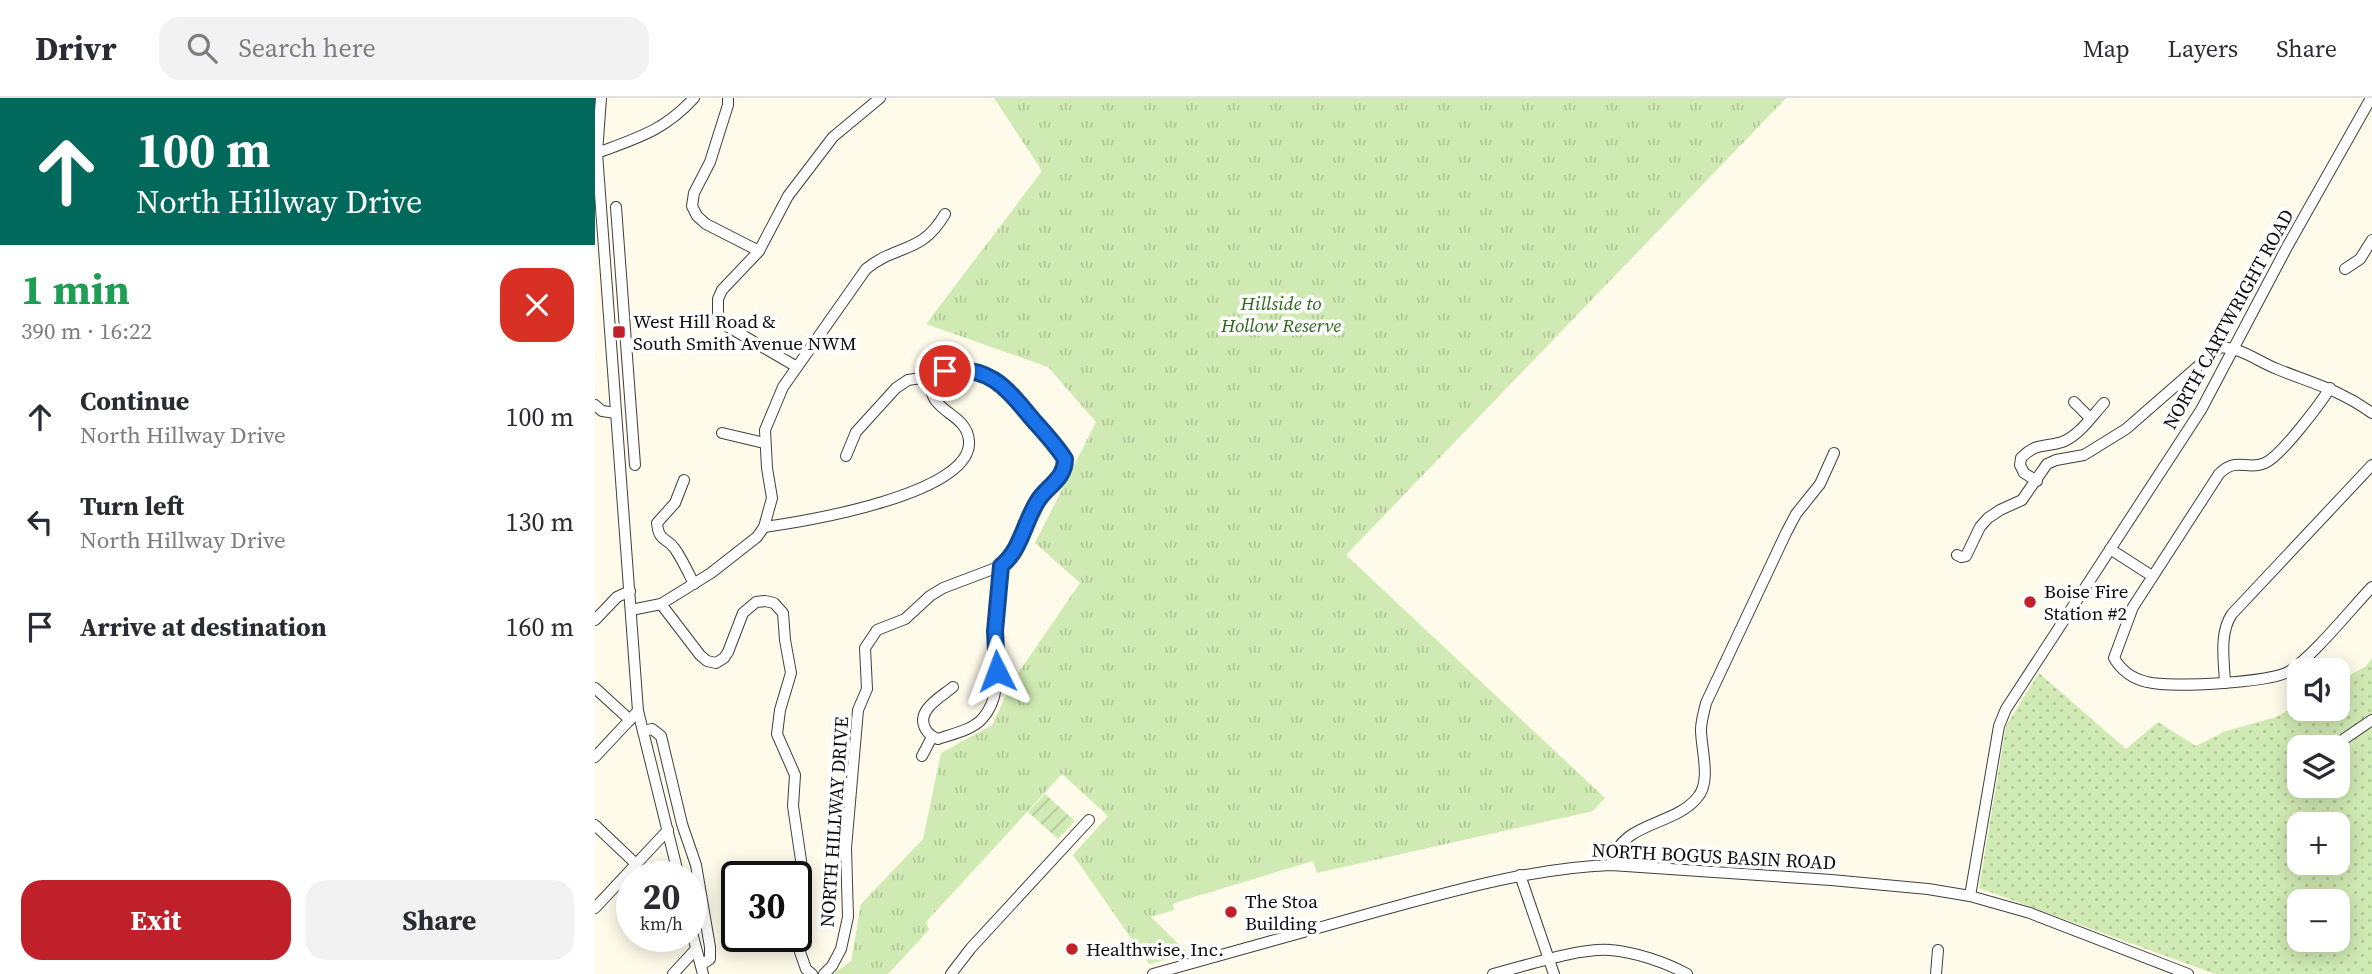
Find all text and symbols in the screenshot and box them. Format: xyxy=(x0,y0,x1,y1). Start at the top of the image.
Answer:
search box xyxy=(159,17,649,80)
text: Drivr xyxy=(35,26,117,71)
icon: search xyxy=(183,29,221,67)
text: Search here xyxy=(239,30,376,66)
text: Map xyxy=(2083,32,2130,65)
text: Layers xyxy=(2168,32,2238,65)
text: Share xyxy=(2276,32,2337,65)
text: 100 m xyxy=(136,116,271,183)
icon: ahead xyxy=(21,126,112,217)
text: North Hillway Drive xyxy=(136,180,422,224)
street label: NORTH CARTWRIGHT ROAD xyxy=(2157,204,2299,434)
text: 1 min xyxy=(21,260,130,318)
button: close xyxy=(500,268,574,342)
park label: Hillside to Hollow Reserve xyxy=(1220,290,1341,338)
place label: West Hill Road & South Smith Avenue NWM xyxy=(633,308,857,356)
text: 390 m · 16:22 xyxy=(21,315,152,347)
marker: West Hill Road & South Smith Avenue NWM xyxy=(611,324,627,340)
pin xyxy=(915,341,975,401)
icon: arrive xyxy=(926,352,964,390)
text: Continue xyxy=(80,383,189,419)
icon: ahead xyxy=(21,398,59,436)
text: 100 m xyxy=(506,399,574,435)
text: North Hillway Drive xyxy=(80,419,286,451)
text: Turn left xyxy=(80,488,184,524)
icon: left xyxy=(21,503,59,541)
text: 130 m xyxy=(506,504,574,540)
text: North Hillway Drive xyxy=(80,524,286,556)
place label: Boise Fire Station #2 xyxy=(2044,578,2128,626)
marker: Boise Fire Station #2 xyxy=(2022,594,2038,610)
icon: arrive xyxy=(21,608,59,646)
text: Arrive at destination xyxy=(80,609,327,645)
text: 160 m xyxy=(506,609,574,645)
position arrow xyxy=(960,634,1034,708)
map controls xyxy=(2287,658,2350,952)
button: sound xyxy=(2287,658,2350,721)
street label: NORTH HILLWAY DRIVE xyxy=(814,716,854,928)
button: layers xyxy=(2287,735,2350,798)
button: + xyxy=(2287,812,2350,875)
street label: NORTH BOGUS BASIN ROAD xyxy=(1591,837,1837,875)
speed limit sign: 30 xyxy=(721,861,812,952)
text: 20 xyxy=(643,873,680,921)
button: Exit xyxy=(21,880,291,960)
button: Share xyxy=(305,880,574,960)
place label: The Stoa Building xyxy=(1245,888,1318,936)
button: − xyxy=(2287,889,2350,952)
marker: The Stoa Building xyxy=(1223,904,1239,920)
text: km/h xyxy=(640,911,683,936)
place label: Healthwise, Inc. xyxy=(1086,936,1224,962)
marker: Healthwise, Inc. xyxy=(1064,941,1080,957)

